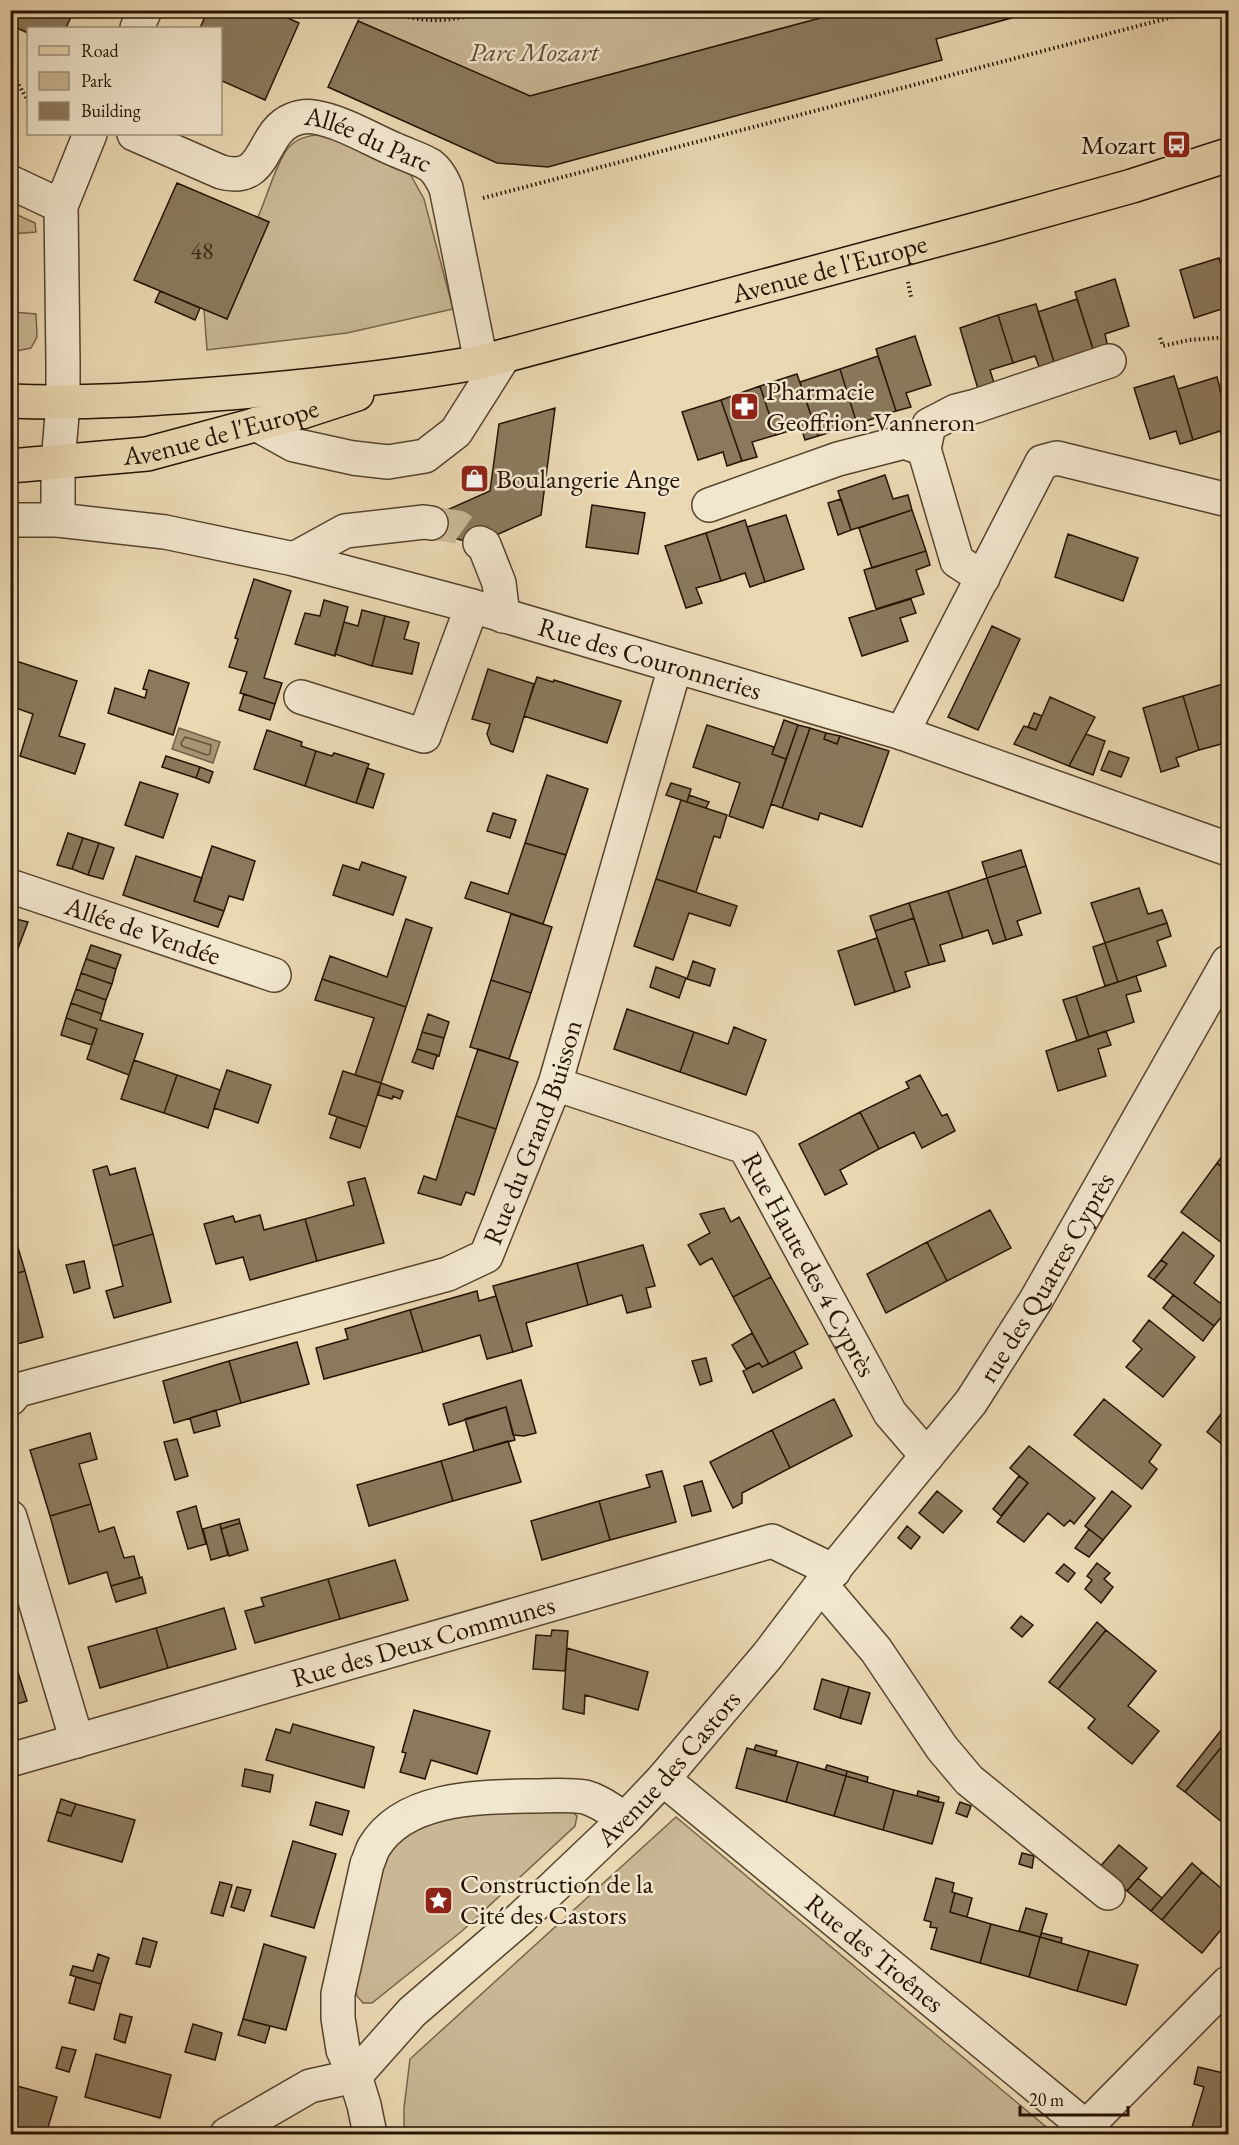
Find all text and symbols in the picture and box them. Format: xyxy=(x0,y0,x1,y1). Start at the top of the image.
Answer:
legend xyxy=(27,27,222,135)
park label: Parc Mozart xyxy=(469,34,600,69)
text: Road xyxy=(81,39,120,62)
text: Park xyxy=(81,69,112,92)
street label: Allée du Parc xyxy=(301,98,439,180)
text: Building xyxy=(81,99,141,122)
place label: Mozart xyxy=(1081,127,1157,162)
bus stop icon: Mozart xyxy=(1161,129,1193,161)
street label: Avenue de l'Europe xyxy=(727,225,931,311)
house number: 48 xyxy=(190,235,214,266)
place label: Pharmacie Geoffrion-Vanneron xyxy=(766,373,976,439)
street label: Avenue de l'Europe xyxy=(121,390,323,473)
pharmacy icon: Pharmacie Geoffrion-Vanneron xyxy=(729,391,761,423)
place label: Boulangerie Ange xyxy=(496,461,680,496)
shop icon: Boulangerie Ange xyxy=(459,463,491,495)
street label: Rue des Couronneries xyxy=(534,609,766,708)
street label: Allée de Vendée xyxy=(59,887,225,973)
street label: Rue du Grand Buisson xyxy=(474,1016,590,1249)
street label: Rue Haute des 4 Cyprès xyxy=(734,1146,885,1383)
street label: rue des Quatres Cyprès xyxy=(970,1166,1122,1389)
street label: Rue des Deux Communes xyxy=(287,1586,559,1695)
street label: Avenue des Castors xyxy=(588,1682,748,1855)
place label: Construction de la Cité des Castors xyxy=(460,1866,653,1932)
place icon: Construction de la Cité des Castors xyxy=(423,1884,455,1916)
street label: Rue des Troênes xyxy=(798,1885,952,2020)
scale bar xyxy=(1020,2079,1128,2117)
text: 20 m xyxy=(1029,2088,1064,2111)

